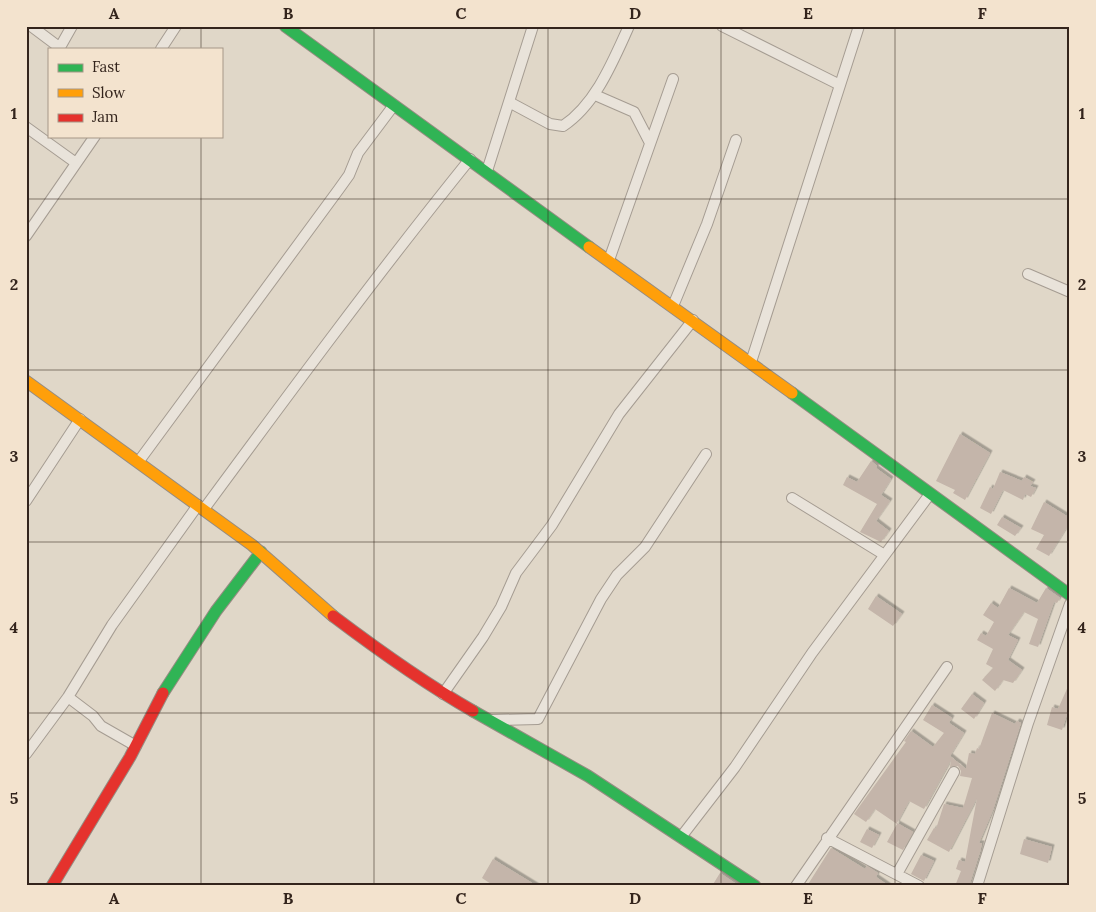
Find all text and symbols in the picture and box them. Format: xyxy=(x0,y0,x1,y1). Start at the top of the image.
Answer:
text: A xyxy=(109,3,120,23)
text: B xyxy=(283,3,294,23)
text: C xyxy=(455,3,467,23)
text: D xyxy=(629,3,641,23)
text: E xyxy=(803,3,813,23)
text: F xyxy=(977,3,987,23)
legend xyxy=(48,48,222,138)
text: Fast xyxy=(92,57,120,76)
text: Slow xyxy=(92,83,125,102)
text: 1 xyxy=(11,103,17,123)
text: 1 xyxy=(1079,103,1085,123)
text: Jam xyxy=(91,107,119,126)
text: 2 xyxy=(10,274,18,294)
text: 2 xyxy=(1078,274,1086,294)
text: 3 xyxy=(10,446,19,466)
text: 3 xyxy=(1078,446,1087,466)
text: 4 xyxy=(10,617,19,637)
text: 4 xyxy=(1078,617,1087,637)
text: 5 xyxy=(10,788,19,808)
text: 5 xyxy=(1078,788,1087,808)
text: A xyxy=(109,888,120,908)
text: B xyxy=(283,888,294,908)
text: C xyxy=(455,888,467,908)
text: D xyxy=(629,888,641,908)
text: E xyxy=(803,888,813,908)
text: F xyxy=(977,888,987,908)

